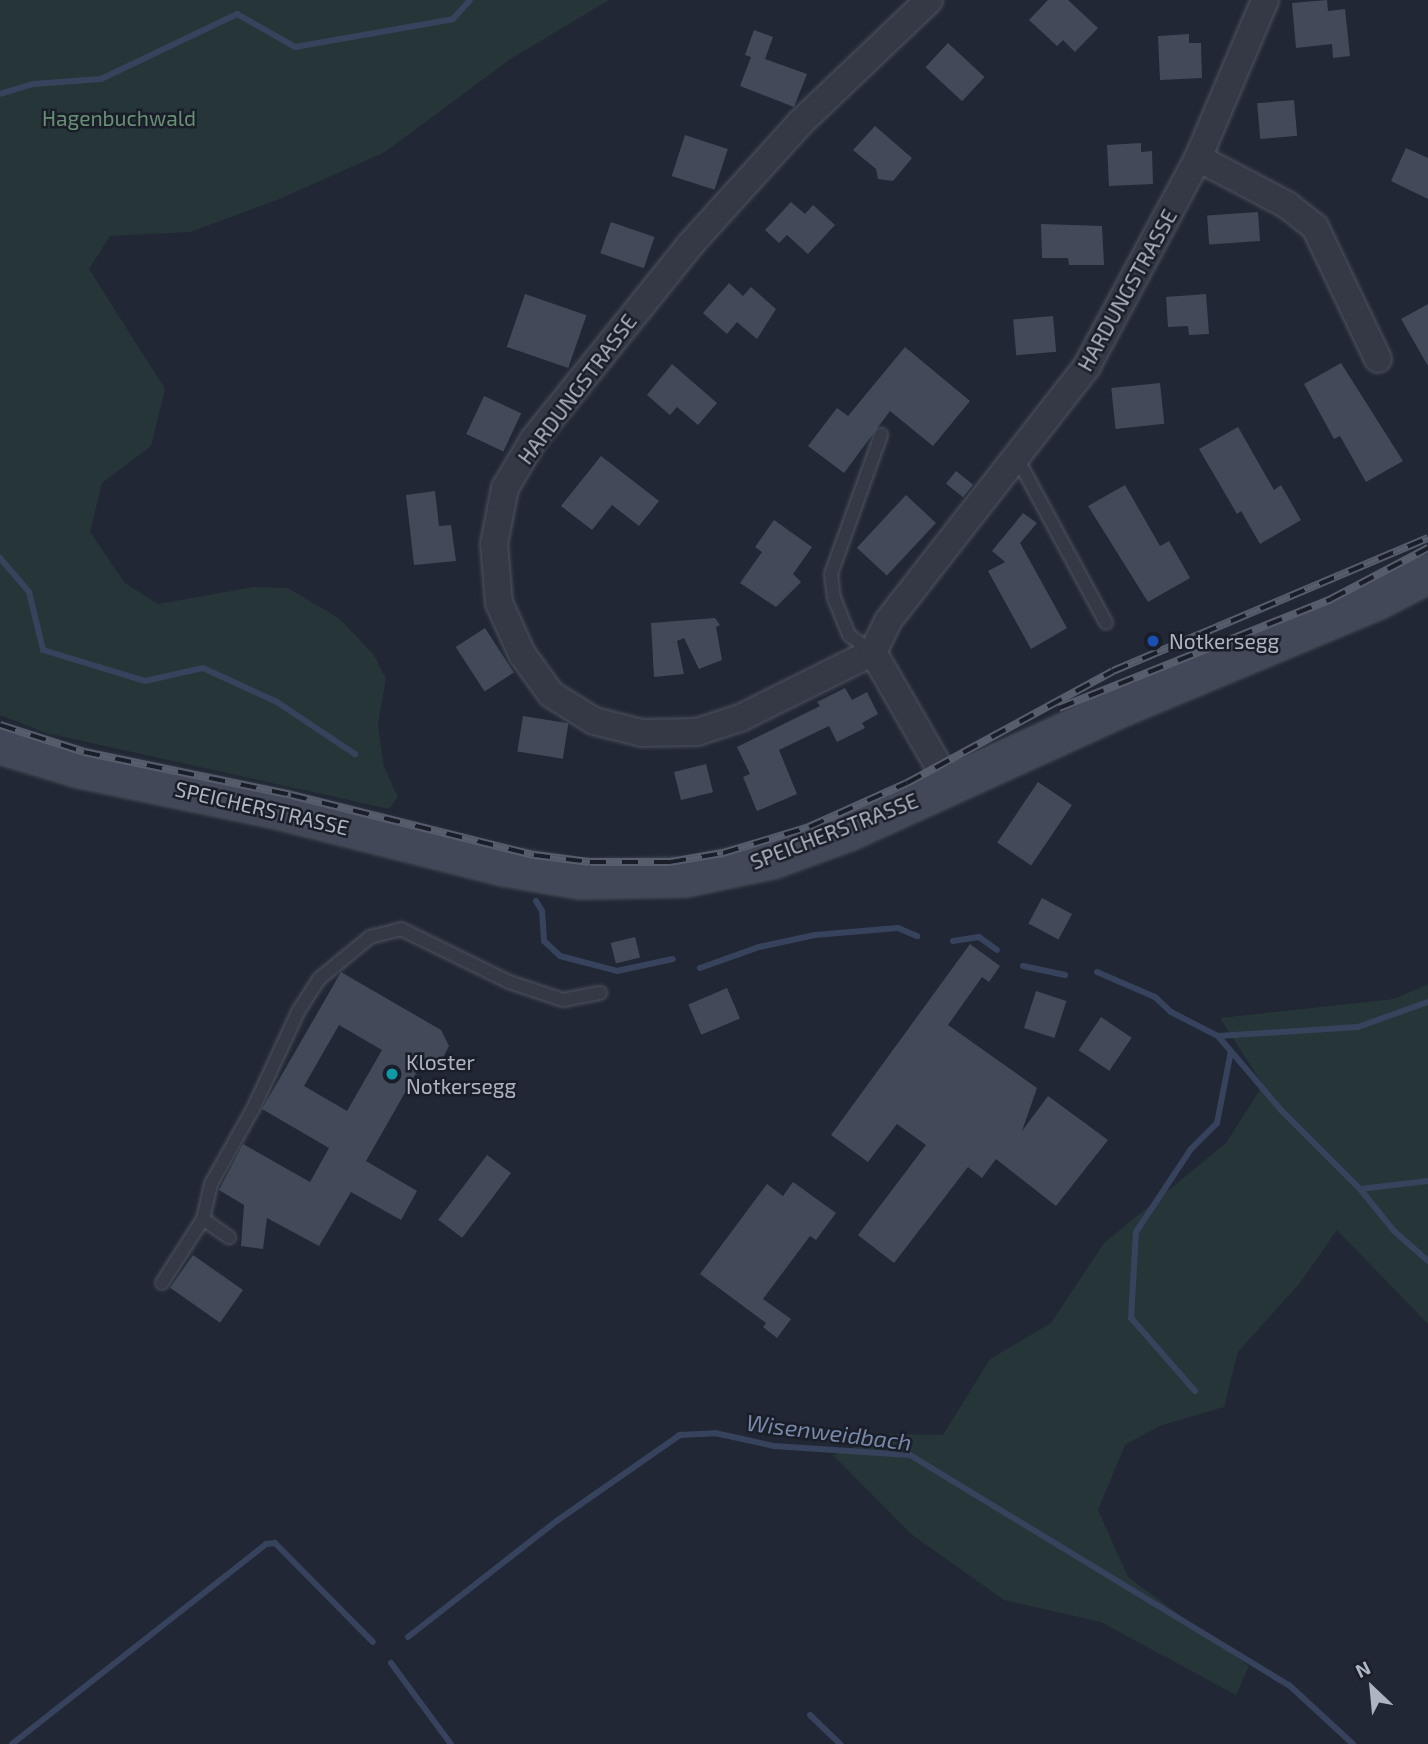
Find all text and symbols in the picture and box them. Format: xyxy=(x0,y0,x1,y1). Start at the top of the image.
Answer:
park label: Hagenbuchwald xyxy=(42,105,196,131)
street label: HARDUNGSTRASSE xyxy=(1072,205,1182,375)
street label: HARDUNGSTRASSE xyxy=(512,309,642,469)
place label: Notkersegg xyxy=(1169,628,1279,654)
marker: Notkersegg xyxy=(1143,631,1163,651)
street label: SPEICHERSTRASSE xyxy=(173,776,351,840)
street label: SPEICHERSTRASSE xyxy=(747,787,921,875)
place label: Kloster Notkersegg xyxy=(406,1049,516,1099)
marker: Kloster Notkersegg xyxy=(384,1066,400,1082)
water label: Wisenweidbach xyxy=(745,1408,913,1456)
north arrow xyxy=(1337,1653,1407,1723)
text: N xyxy=(1351,1655,1374,1682)

